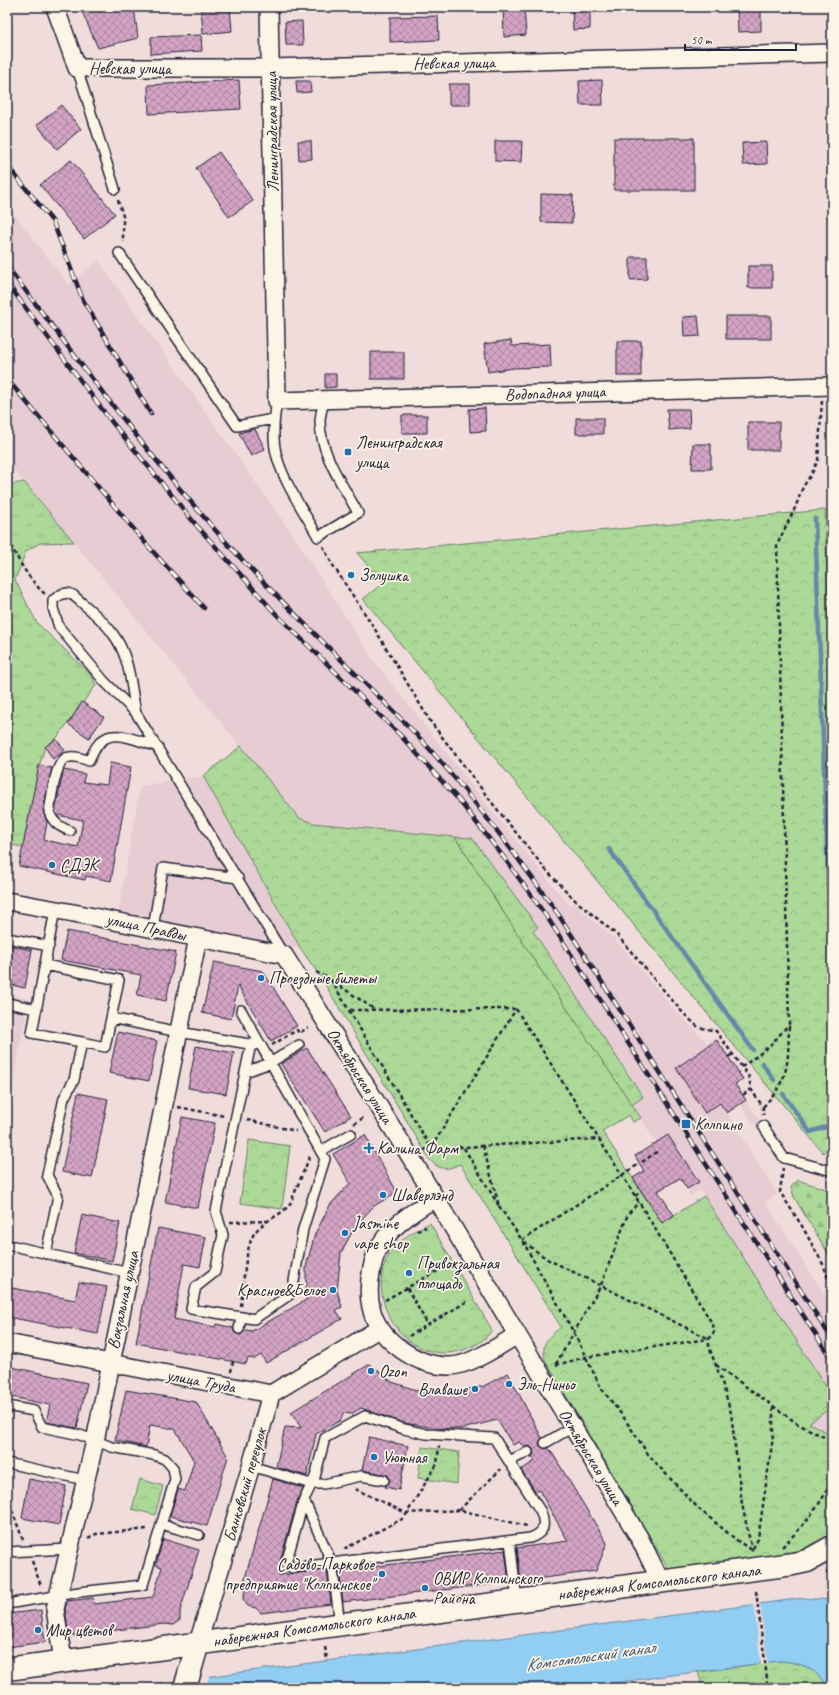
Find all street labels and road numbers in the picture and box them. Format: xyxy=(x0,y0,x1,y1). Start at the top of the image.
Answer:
street label: Невская улица xyxy=(413,52,497,74)
street label: Невская улица xyxy=(89,58,173,79)
street label: Ленинградская улица xyxy=(260,70,284,192)
street label: Водопадная улица xyxy=(504,381,607,405)
street label: улица Правды xyxy=(104,908,189,946)
street label: Октябрьская улица xyxy=(322,1024,399,1129)
street label: Вокзальная улица xyxy=(102,1247,145,1351)
street label: улица Труда xyxy=(164,1364,238,1398)
street label: Октябрьская улица xyxy=(554,1405,629,1511)
street label: Банковский переулок xyxy=(219,1424,272,1544)
street label: набережная Комсомольского канала xyxy=(556,1559,763,1605)
street label: набережная Комсомольского канала xyxy=(211,1602,418,1652)

